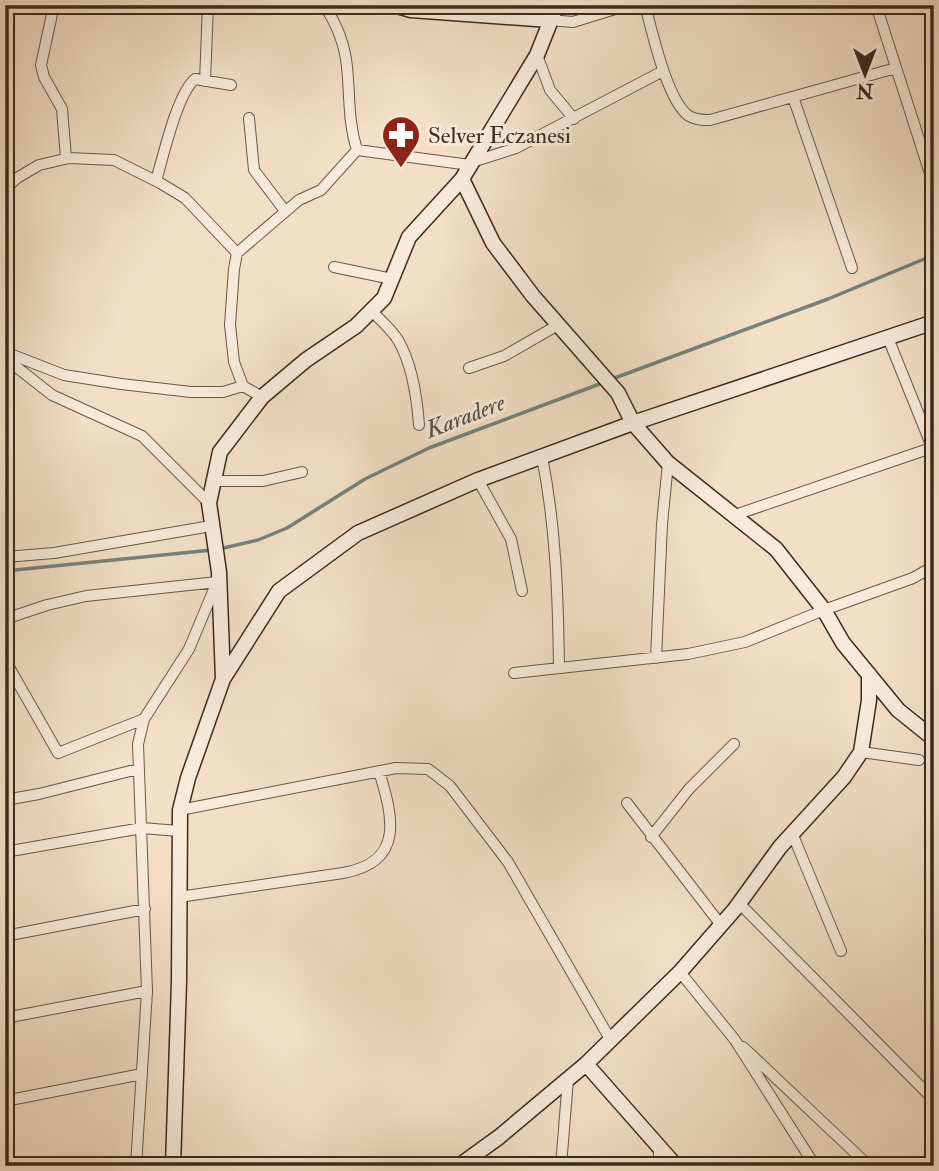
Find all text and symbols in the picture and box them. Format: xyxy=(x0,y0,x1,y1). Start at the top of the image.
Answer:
north arrow xyxy=(830,38,900,108)
text: N xyxy=(856,78,875,102)
pharmacy icon: Selver Eczanesi xyxy=(380,114,422,169)
place label: Selver Eczanesi xyxy=(428,121,571,150)
water label: Karadere xyxy=(420,387,510,446)

